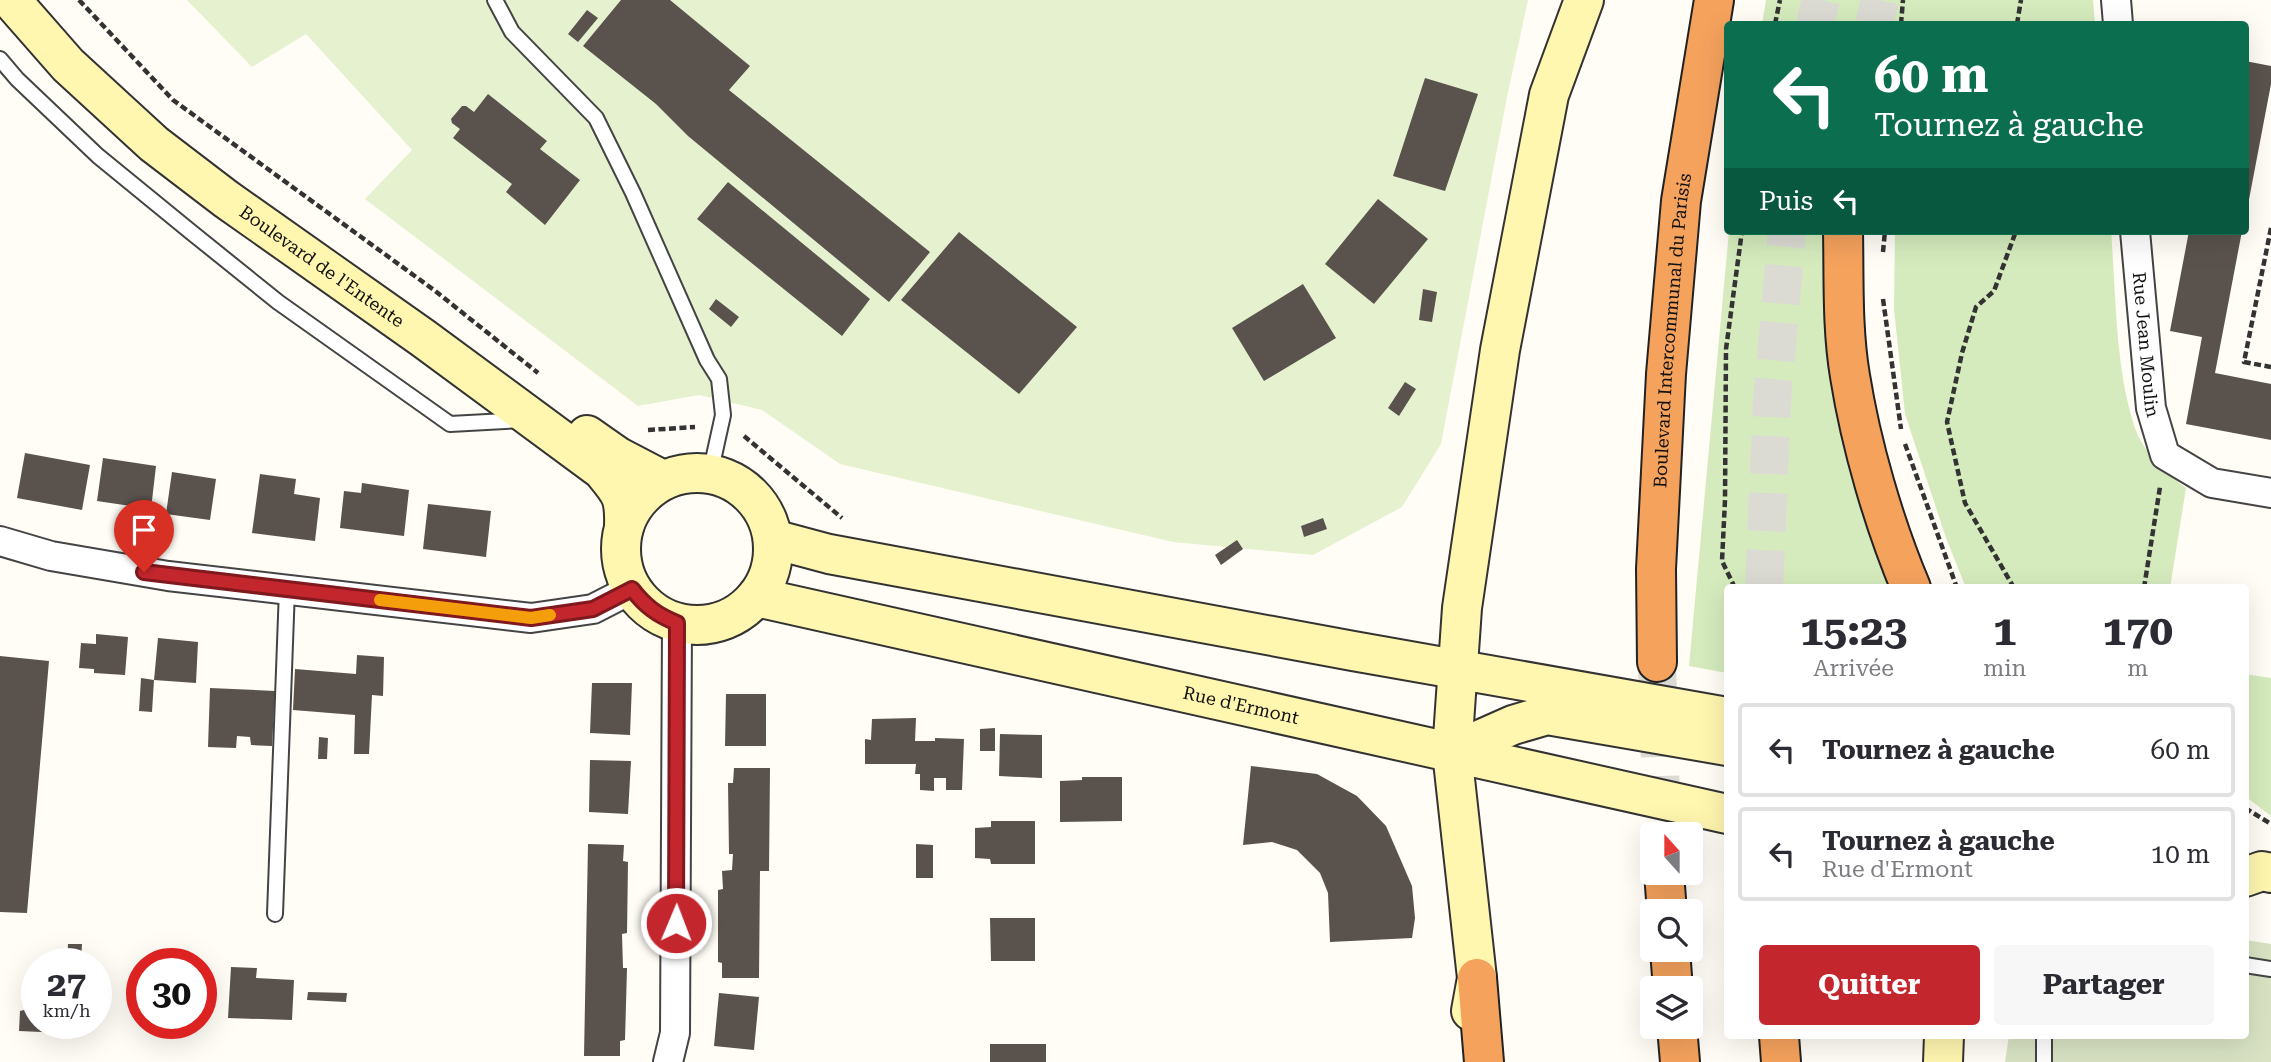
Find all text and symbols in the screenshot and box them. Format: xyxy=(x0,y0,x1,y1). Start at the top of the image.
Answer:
text: 60 m xyxy=(1874,47,1989,104)
icon: left xyxy=(1759,49,1850,140)
text: Tournez à gauche xyxy=(1874,106,2144,144)
street label: Boulevard Intercommunal du Parisis xyxy=(1649,172,1695,489)
icon: left xyxy=(1827,182,1865,220)
text: Puis xyxy=(1759,186,1813,216)
street label: Boulevard de l'Entente xyxy=(236,201,408,331)
street label: Rue Jean Moulin xyxy=(2129,271,2164,420)
pin xyxy=(114,500,174,572)
icon: arrive xyxy=(125,511,163,549)
text: 15:23 xyxy=(1800,606,1907,655)
text: 1 xyxy=(1993,606,2017,655)
text: 170 xyxy=(2102,606,2173,655)
text: Arrivée xyxy=(1813,655,1894,682)
text: min xyxy=(1983,655,2026,682)
text: m xyxy=(2127,655,2148,682)
street label: Rue d'Ermont xyxy=(1181,682,1301,728)
icon: left xyxy=(1763,731,1801,769)
text: Tournez à gauche xyxy=(1822,735,2055,765)
text: 60 m xyxy=(2151,735,2210,765)
north arrow xyxy=(1640,822,1703,886)
map controls xyxy=(1640,822,1703,1039)
text: Tournez à gauche xyxy=(1822,826,2055,856)
icon: left xyxy=(1763,835,1801,873)
text: 10 m xyxy=(2151,839,2210,869)
text: Rue d'Ermont xyxy=(1822,856,1973,883)
position arrow xyxy=(639,886,713,960)
button: search xyxy=(1640,899,1703,962)
button: Quitter xyxy=(1759,945,1980,1025)
button: Partager xyxy=(1994,945,2214,1025)
speed limit sign: 30 xyxy=(126,948,217,1039)
text: 27 xyxy=(47,964,86,1005)
button: layers xyxy=(1640,976,1703,1039)
text: km/h xyxy=(42,1000,91,1021)

